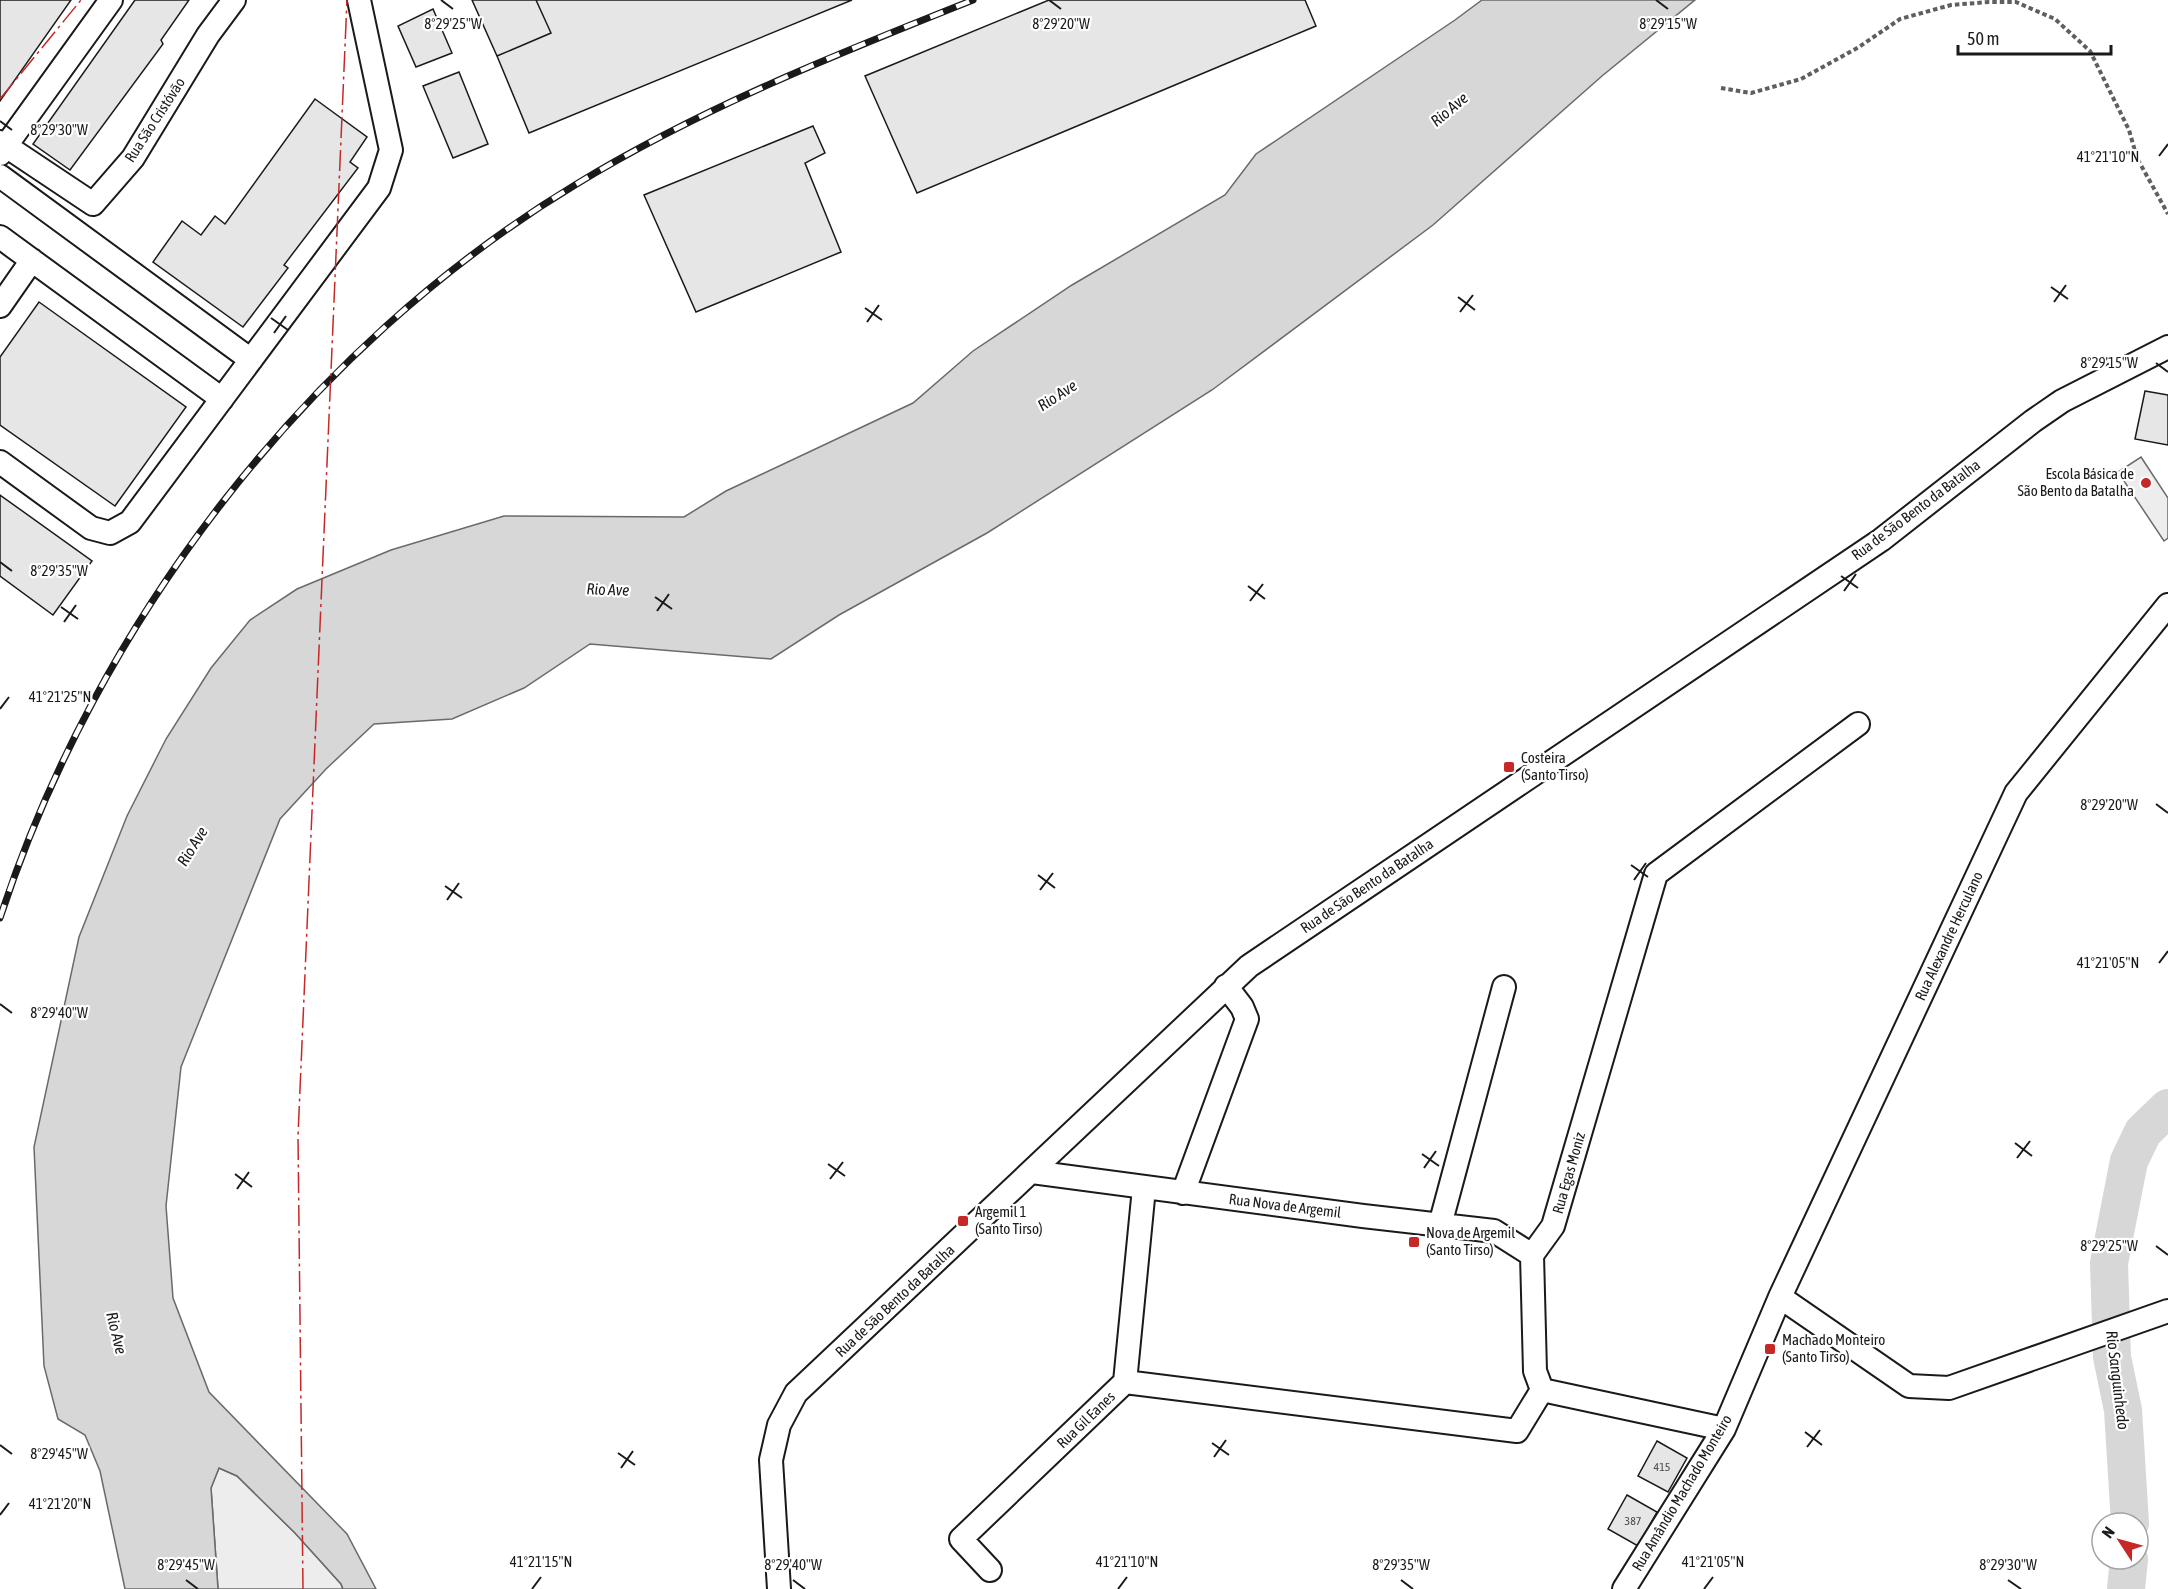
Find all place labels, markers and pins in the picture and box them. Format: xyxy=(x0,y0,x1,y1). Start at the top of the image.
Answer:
place label: Escola Básica de São Bento da Batalha xyxy=(2017,465,2134,499)
marker: Escola Básica de São Bento da Batalha xyxy=(2139,476,2153,490)
place label: Costeira (Santo Tirso) xyxy=(1521,749,1589,783)
marker: Costeira (Santo Tirso) xyxy=(1502,760,1516,774)
place label: Argemil 1 (Santo Tirso) xyxy=(975,1203,1043,1237)
marker: Argemil 1 (Santo Tirso) xyxy=(956,1214,970,1228)
place label: Nova de Argemil (Santo Tirso) xyxy=(1426,1224,1515,1258)
marker: Nova de Argemil (Santo Tirso) xyxy=(1407,1235,1421,1249)
place label: Machado Monteiro (Santo Tirso) xyxy=(1782,1331,1885,1365)
marker: Machado Monteiro (Santo Tirso) xyxy=(1763,1342,1777,1356)

